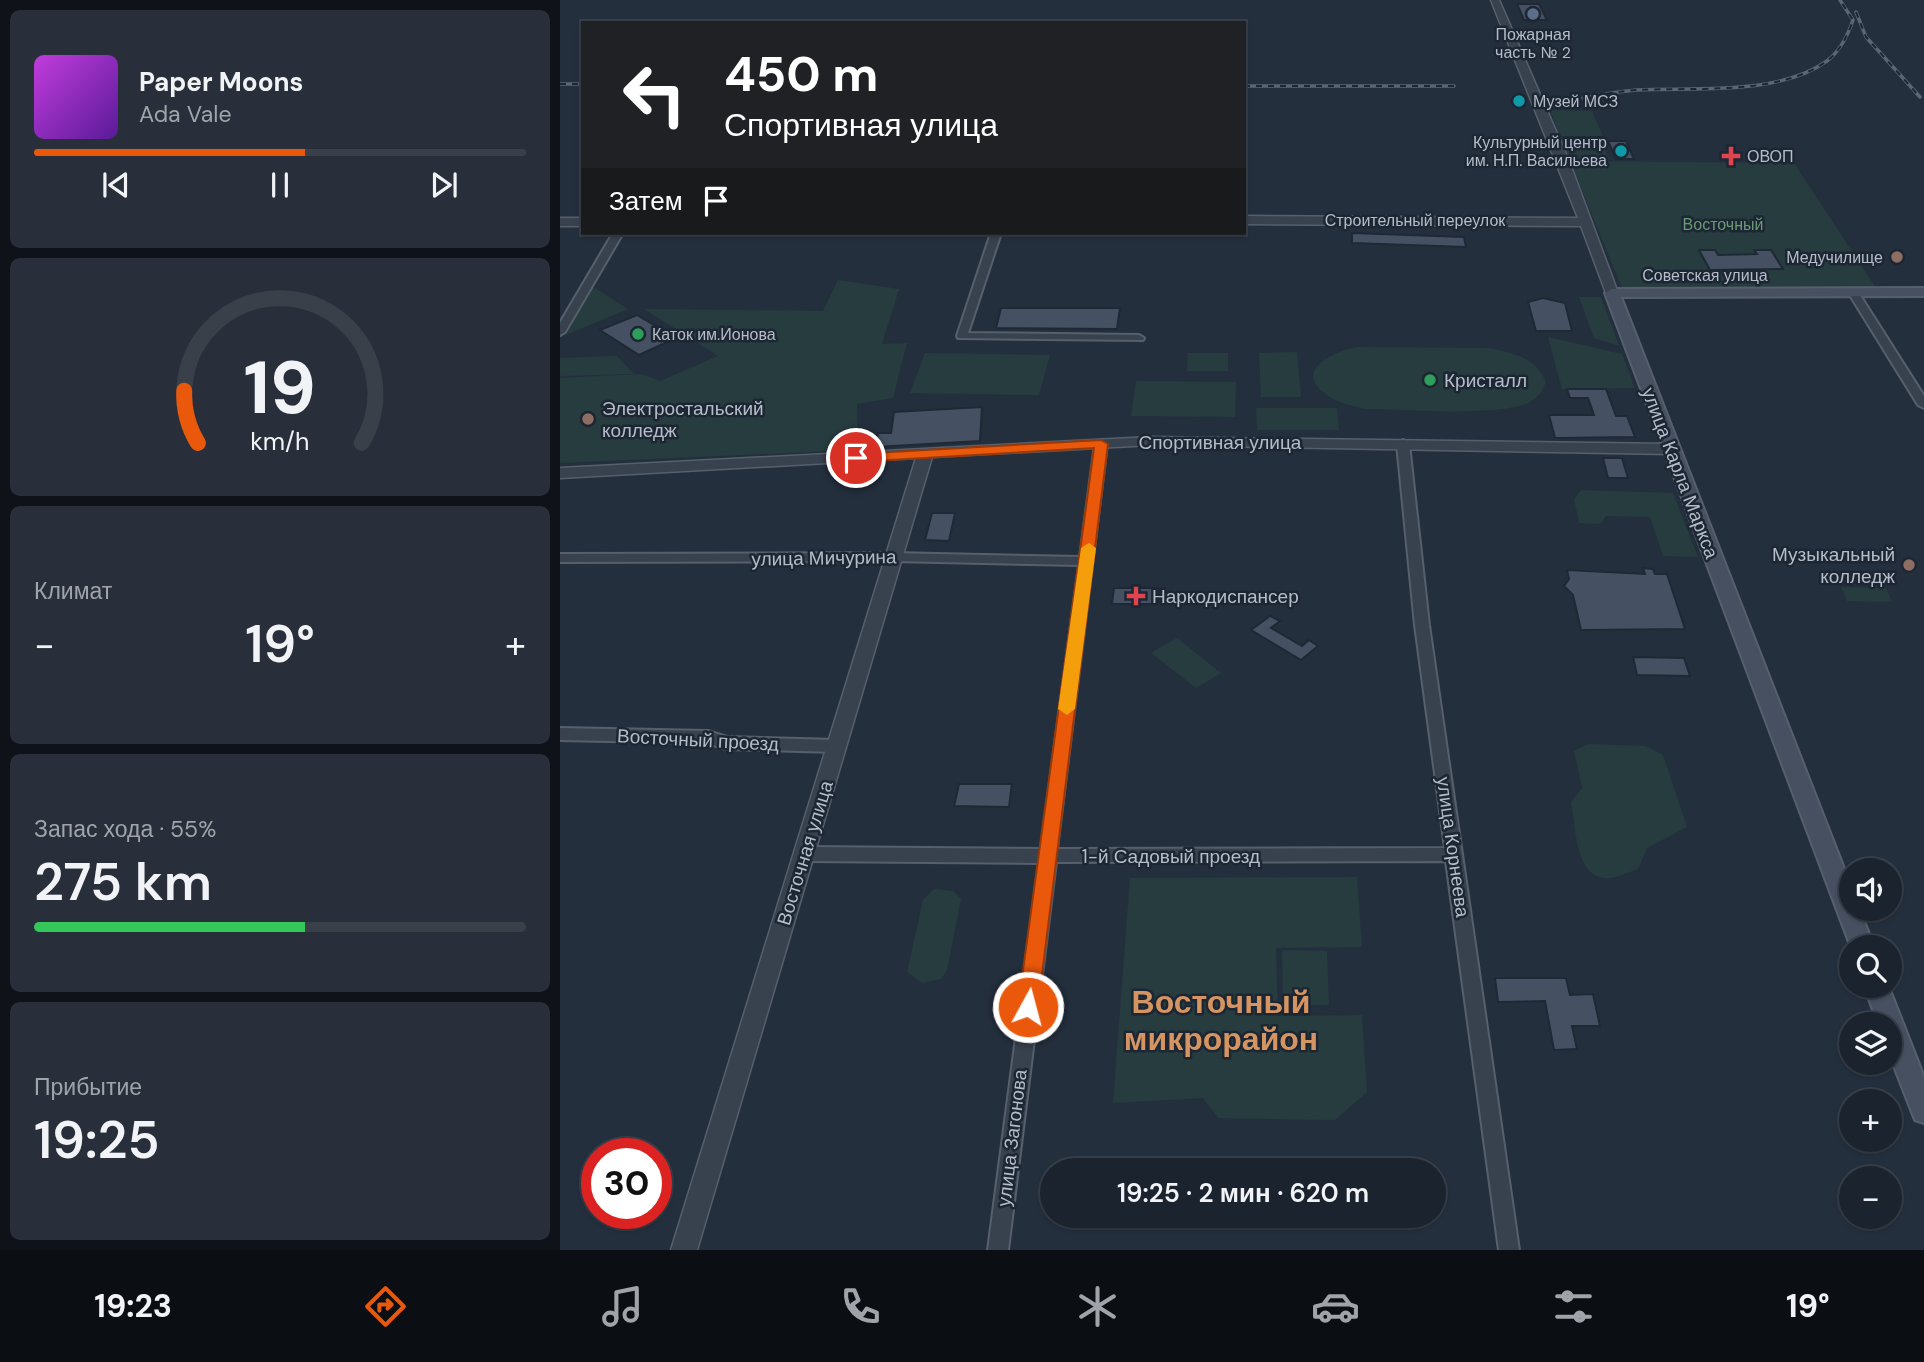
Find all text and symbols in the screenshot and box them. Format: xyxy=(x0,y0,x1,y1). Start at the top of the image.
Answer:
marker: Пожарная часть № 2 xyxy=(1525,6,1541,22)
place label: Пожарная часть № 2 xyxy=(1495,24,1571,63)
text: 450 m xyxy=(724,42,878,106)
icon: left xyxy=(609,49,700,140)
text: Paper Moons xyxy=(139,65,303,99)
place label: Музей МСЗ xyxy=(1533,91,1618,112)
marker: Музей МСЗ xyxy=(1511,93,1527,109)
text: Ada Vale xyxy=(139,99,232,129)
text: Спортивная улица xyxy=(724,104,998,146)
place label: Культурный центр им. Н.П. Васильева xyxy=(1466,132,1607,171)
marker: Культурный центр им. Н.П. Васильева xyxy=(1613,143,1629,159)
marker: ОВОП xyxy=(1721,146,1741,166)
place label: ОВОП xyxy=(1747,146,1794,167)
icon: previous xyxy=(97,166,135,204)
icon: pause xyxy=(261,166,299,204)
icon: next xyxy=(425,166,463,204)
icon: arrive xyxy=(697,182,735,220)
text: Затем xyxy=(609,184,683,218)
street label: Строительный переулок xyxy=(1325,210,1506,231)
park label: Восточный xyxy=(1683,214,1763,235)
place label: Медучилище xyxy=(1786,247,1883,268)
marker: Медучилище xyxy=(1889,249,1905,265)
street label: Советская улица xyxy=(1642,265,1768,286)
place label: Каток им.Ионова xyxy=(652,324,776,345)
marker: Каток им.Ионова xyxy=(630,326,646,342)
text: 19 xyxy=(244,341,316,436)
place label: Кристалл xyxy=(1444,368,1527,393)
marker: Кристалл xyxy=(1422,372,1438,388)
street label: улица Карла Маркса xyxy=(1636,384,1724,563)
place label: Электростальский колледж xyxy=(602,396,764,443)
marker: Электростальский колледж xyxy=(580,411,596,427)
text: km/h xyxy=(250,425,310,458)
pin xyxy=(826,428,886,488)
street label: Спортивная улица xyxy=(1139,430,1302,455)
icon: arrive xyxy=(837,439,875,477)
place label: Музыкальный колледж xyxy=(1772,542,1895,589)
street label: улица Мичурина xyxy=(751,544,897,572)
marker: Музыкальный колледж xyxy=(1901,557,1917,573)
text: Климат xyxy=(34,576,112,606)
place label: Наркодиспансер xyxy=(1152,584,1299,609)
marker: Наркодиспансер xyxy=(1126,586,1146,606)
text: 19° xyxy=(245,610,315,678)
text: − xyxy=(34,620,55,670)
text: + xyxy=(505,620,526,670)
street label: Восточный проезд xyxy=(616,723,780,757)
street label: улица Корнеева xyxy=(1431,775,1475,919)
street label: Восточная улица xyxy=(771,777,839,928)
text: Запас хода · 55% xyxy=(34,814,216,844)
street label: 1-й Садовый проезд xyxy=(1082,844,1260,869)
text: 275 km xyxy=(34,848,212,916)
map controls xyxy=(1839,858,1902,1229)
button: sound xyxy=(1839,858,1902,921)
button: search xyxy=(1839,935,1902,998)
position arrow xyxy=(991,970,1065,1044)
district label: Восточный микрорайон xyxy=(1124,981,1318,1060)
button: layers xyxy=(1839,1012,1902,1075)
street label: улица Загонова xyxy=(991,1068,1033,1208)
text: Прибытие xyxy=(34,1072,142,1102)
button: + xyxy=(1839,1089,1902,1152)
text: 19:25 xyxy=(34,1106,160,1174)
speed limit sign: 30 xyxy=(581,1138,672,1229)
button: − xyxy=(1839,1166,1902,1229)
text: 19:25 · 2 мин · 620 m xyxy=(1117,1176,1369,1210)
icon: directions xyxy=(361,1282,410,1331)
icon: music xyxy=(598,1282,647,1331)
icon: phone xyxy=(836,1282,885,1331)
icon: climate xyxy=(1073,1282,1122,1331)
icon: car xyxy=(1311,1282,1360,1331)
icon: filters xyxy=(1549,1282,1598,1331)
text: 19:23 xyxy=(94,1285,172,1327)
text: 19° xyxy=(1786,1285,1830,1327)

